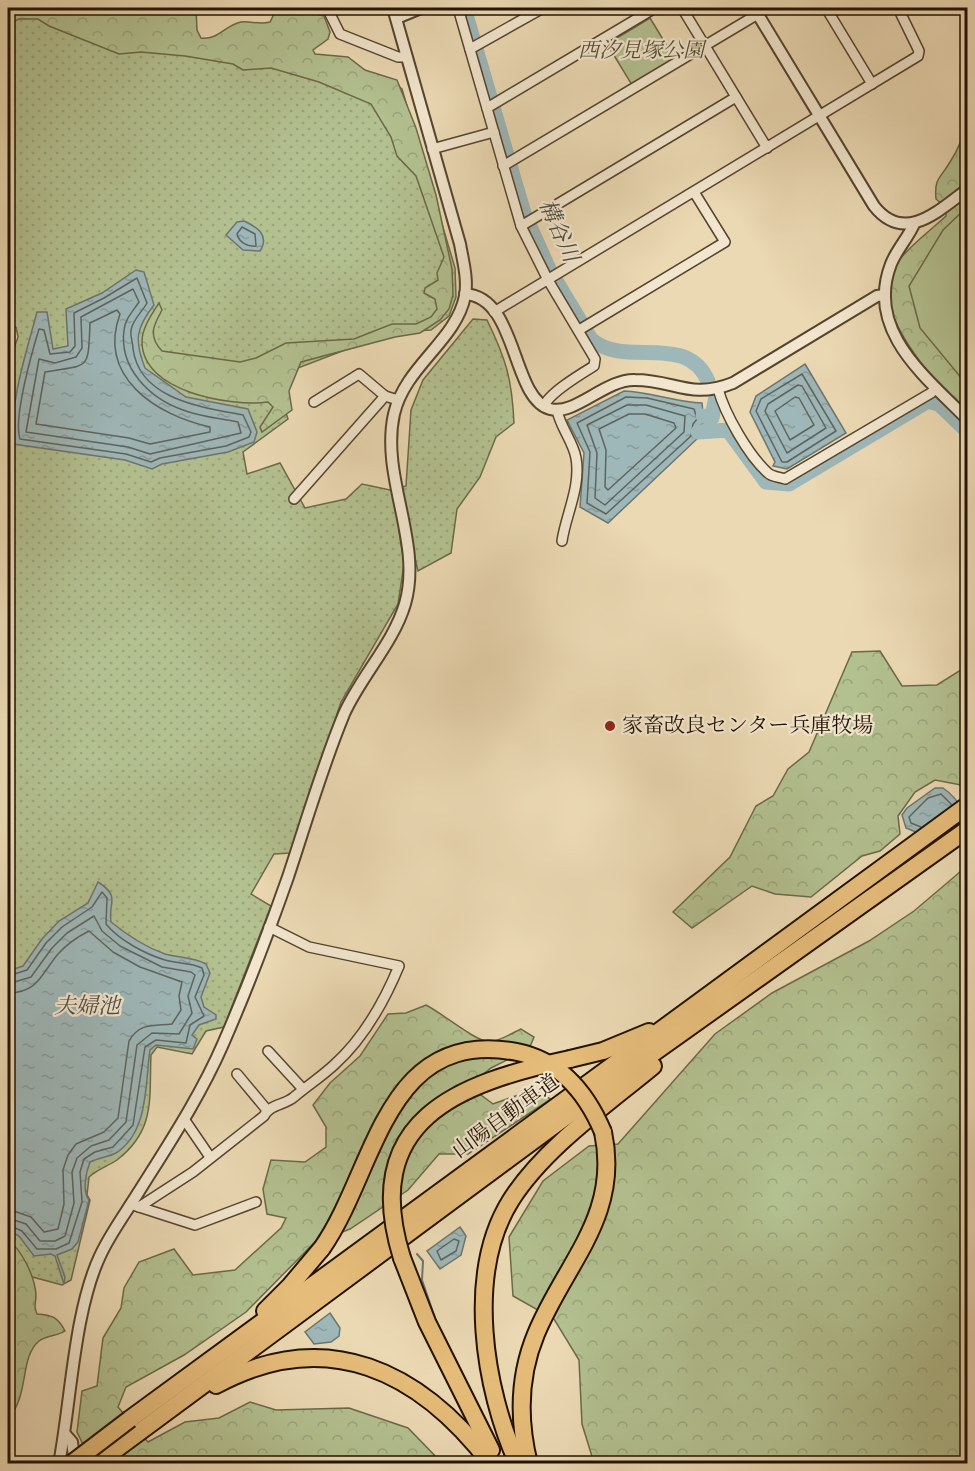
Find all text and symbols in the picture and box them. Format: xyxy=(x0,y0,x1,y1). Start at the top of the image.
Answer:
park label: 西汐見塚公園 xyxy=(578,38,707,65)
water label: 構谷川 xyxy=(532,195,585,269)
place label: 家畜改良センター兵庫牧場 xyxy=(622,713,873,740)
marker: 家畜改良センター兵庫牧場 xyxy=(603,719,617,733)
water label: 夫婦池 xyxy=(54,993,123,1021)
street label: 山陽自動車道 xyxy=(447,1069,565,1165)

